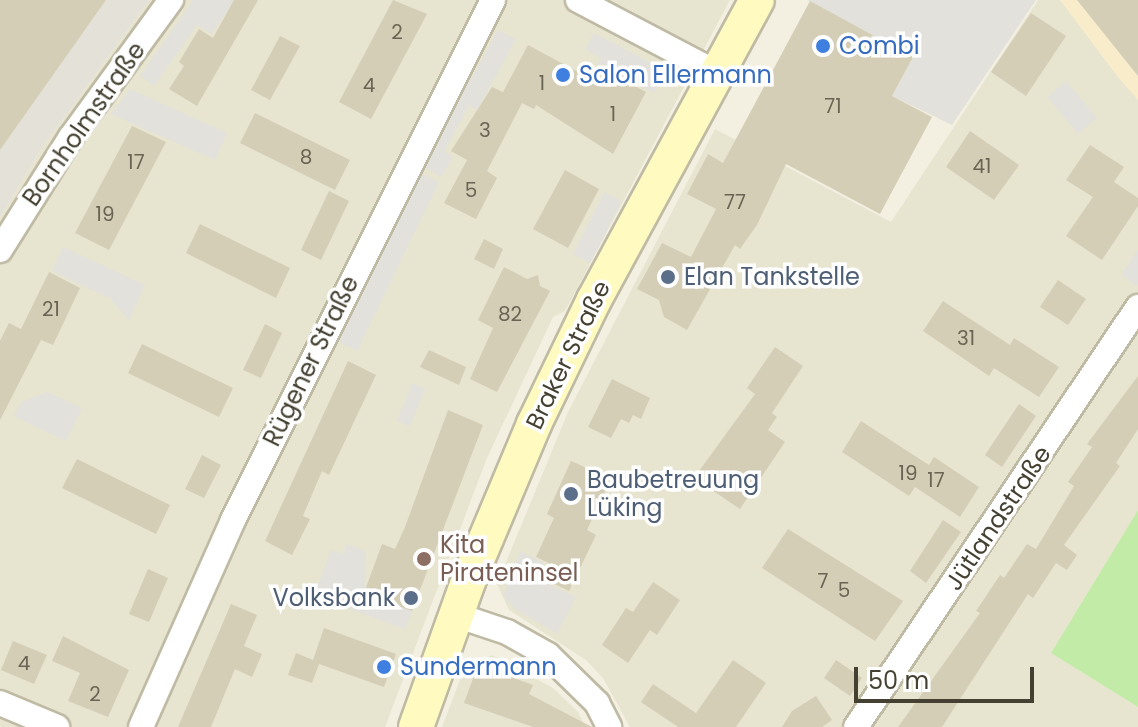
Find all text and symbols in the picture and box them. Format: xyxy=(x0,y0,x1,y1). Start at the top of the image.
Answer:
house number: 2 xyxy=(391,20,403,44)
place label: Combi xyxy=(839,32,920,60)
street label: Bornholmstraße xyxy=(17,37,151,211)
marker: Combi xyxy=(814,37,832,55)
place label: Salon Ellermann xyxy=(579,61,772,89)
marker: Salon Ellermann xyxy=(554,66,572,84)
house number: 1 xyxy=(539,71,545,95)
house number: 4 xyxy=(363,73,375,97)
house number: 71 xyxy=(824,94,842,118)
house number: 1 xyxy=(610,102,616,126)
house number: 3 xyxy=(479,118,491,142)
house number: 8 xyxy=(300,145,312,169)
house number: 17 xyxy=(127,150,145,174)
house number: 41 xyxy=(973,154,991,178)
house number: 5 xyxy=(465,178,477,202)
house number: 77 xyxy=(724,190,746,214)
house number: 19 xyxy=(96,202,114,226)
place label: Elan Tankstelle xyxy=(684,263,860,291)
marker: Elan Tankstelle xyxy=(659,268,677,286)
street label: Rügener Straße xyxy=(257,271,365,451)
street label: Braker Straße xyxy=(520,276,616,434)
house number: 21 xyxy=(42,297,60,321)
house number: 82 xyxy=(498,302,522,326)
house number: 31 xyxy=(957,326,975,350)
street label: Jütlandstraße xyxy=(939,440,1057,596)
house number: 19 xyxy=(899,461,917,485)
place label: Baubetreuung Lüking xyxy=(587,466,759,522)
house number: 17 xyxy=(927,468,945,492)
marker: Baubetreuung Lüking xyxy=(562,485,580,503)
place label: Kita Pirateninsel xyxy=(440,531,579,587)
marker: Kita Pirateninsel xyxy=(415,550,433,568)
house number: 7 xyxy=(818,569,828,593)
house number: 5 xyxy=(838,578,850,602)
place label: Volksbank xyxy=(272,584,395,612)
marker: Volksbank xyxy=(402,589,420,607)
house number: 4 xyxy=(18,651,30,675)
scale bar xyxy=(858,651,1038,701)
place label: Sundermann xyxy=(400,653,557,681)
marker: Sundermann xyxy=(375,658,393,676)
text: 50 m xyxy=(868,664,929,697)
house number: 2 xyxy=(89,682,101,706)

